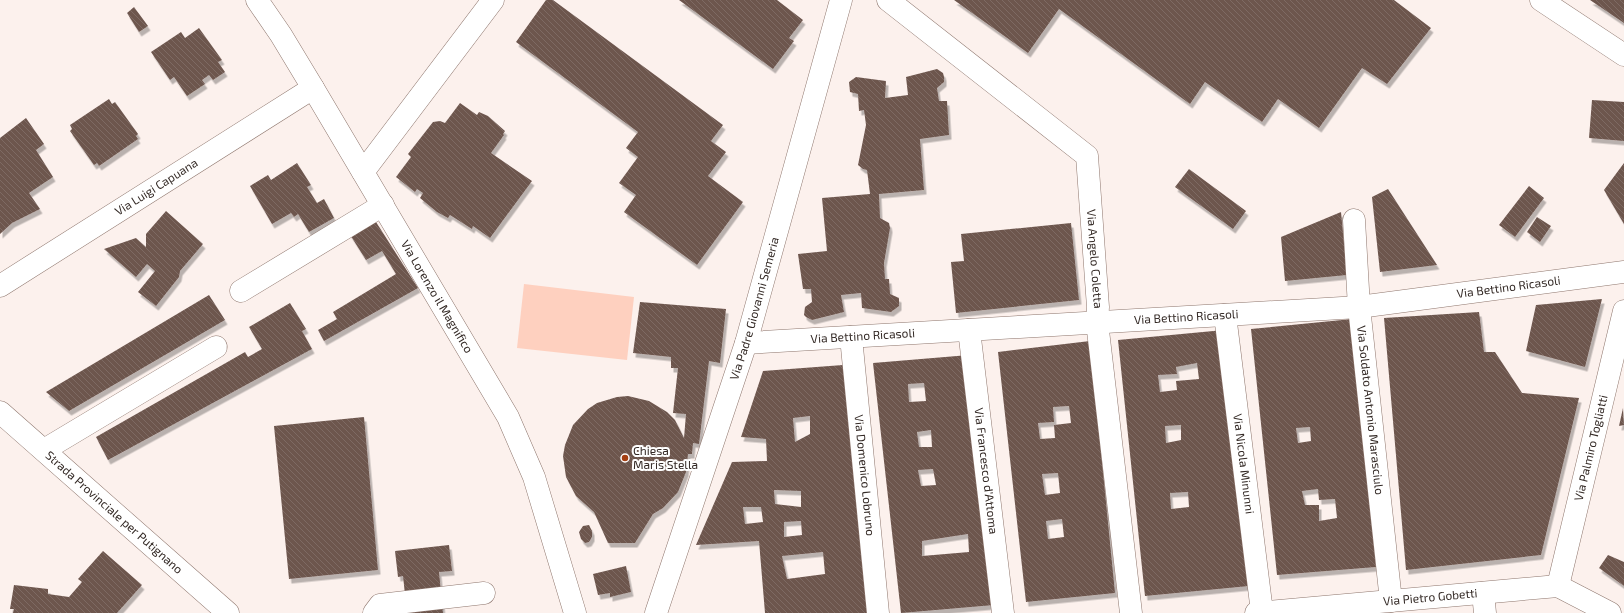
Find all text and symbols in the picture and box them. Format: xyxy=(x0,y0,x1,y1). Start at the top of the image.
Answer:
street label: Via Luigi Capuana xyxy=(112,155,200,218)
street label: Via Angelo Coletta xyxy=(1085,209,1106,309)
street label: Via Padre Giovanni Semeria xyxy=(726,235,781,382)
street label: Via Lorenzo il Magnifico xyxy=(399,237,477,355)
street label: Via Bettino Ricasoli xyxy=(1456,272,1561,300)
street label: Via Bettino Ricasoli xyxy=(1134,306,1239,326)
street label: Via Bettino Ricasoli xyxy=(810,325,915,345)
street label: Via Soldato Antonio Marasciulo xyxy=(1355,325,1387,496)
street label: Via Palmiro Togliatti xyxy=(1571,393,1610,502)
street label: Via Francesco d'Attoma xyxy=(972,407,1001,535)
street label: Via Nicola Minunni xyxy=(1231,413,1258,515)
street label: Via Domenico Lobruno xyxy=(853,414,878,537)
place label: Chiesa Maris Stella xyxy=(633,443,698,471)
street label: Strada Provinciale per Putignano xyxy=(43,448,186,576)
marker: Chiesa Maris Stella xyxy=(620,453,630,463)
street label: Via Pietro Gobetti xyxy=(1382,585,1478,608)

